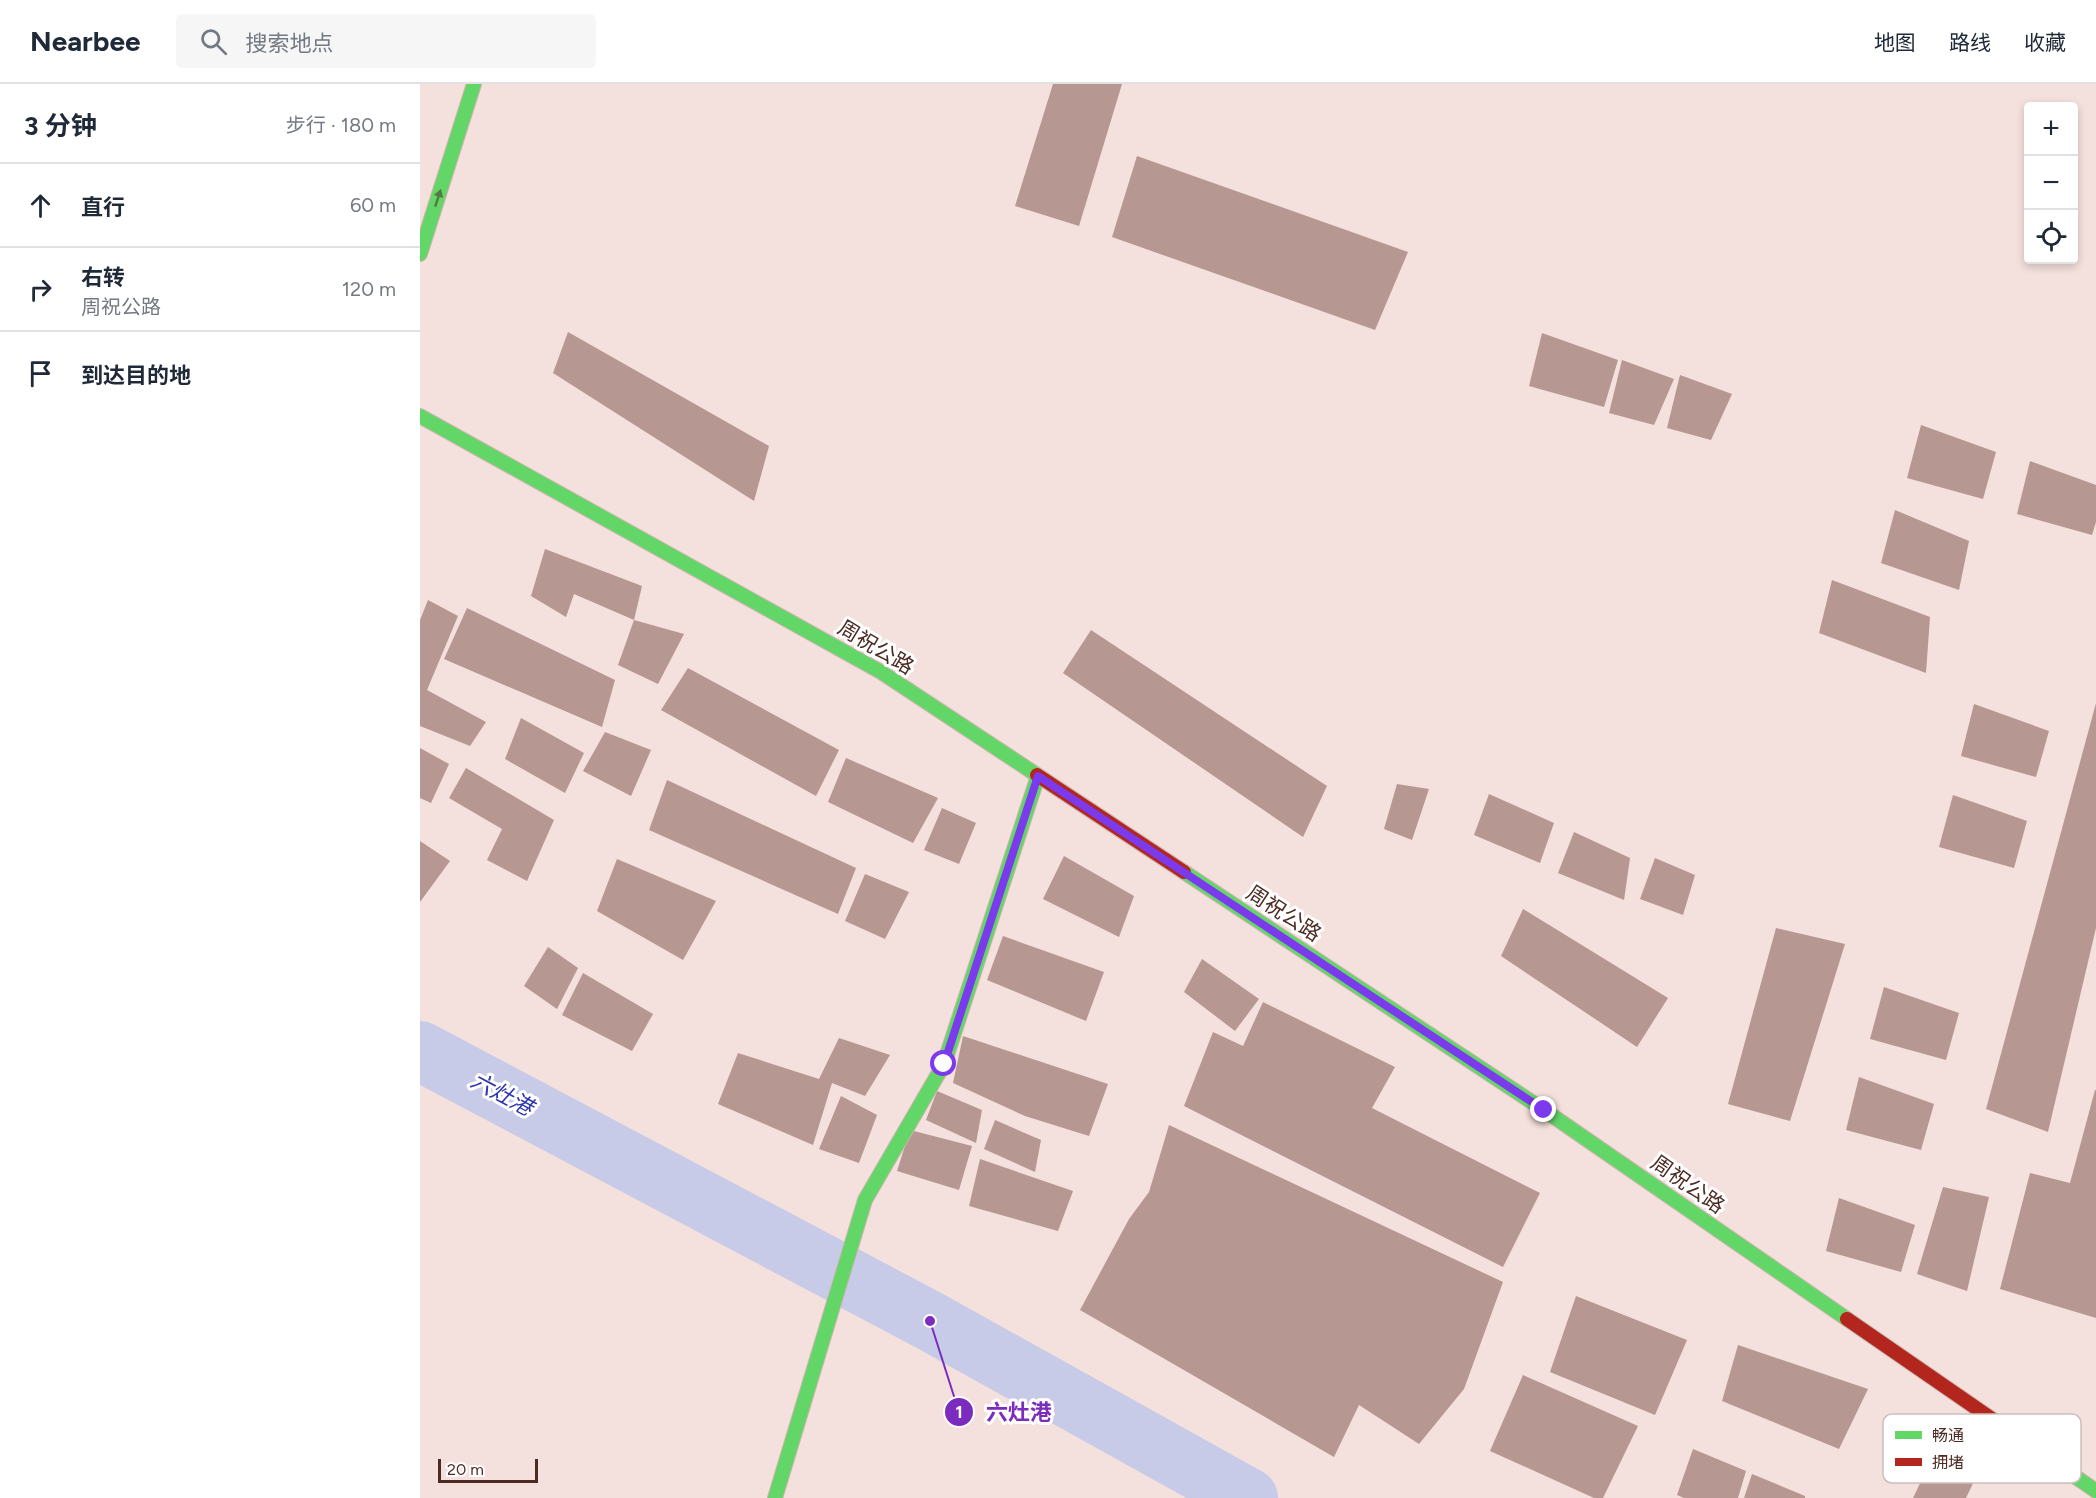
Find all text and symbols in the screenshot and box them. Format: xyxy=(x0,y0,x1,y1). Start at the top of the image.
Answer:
search box xyxy=(176,14,596,68)
text: Nearbee xyxy=(30,24,140,58)
icon: search xyxy=(197,25,230,58)
text: 搜索地点 xyxy=(245,30,333,57)
text: 地图 xyxy=(1874,30,1916,55)
text: 路线 xyxy=(1949,30,1991,55)
text: 收藏 xyxy=(2024,30,2066,55)
map controls xyxy=(2024,102,2078,264)
button: + xyxy=(2024,102,2078,156)
text: 3 分钟 xyxy=(24,110,97,142)
text: 步行 · 180 m xyxy=(286,113,396,137)
button: − xyxy=(2024,156,2078,210)
icon: ahead xyxy=(24,189,57,222)
one-way arrow xyxy=(433,189,443,207)
text: 60 m xyxy=(350,193,396,217)
text: 直行 xyxy=(81,194,125,221)
button: locate xyxy=(2024,210,2078,264)
text: 右转 xyxy=(81,264,125,291)
icon: right xyxy=(24,273,57,306)
text: 120 m xyxy=(342,277,396,301)
text: 周祝公路 xyxy=(81,295,161,319)
icon: arrive xyxy=(24,357,57,390)
text: 到达目的地 xyxy=(81,362,191,389)
street label: 周祝公路 xyxy=(834,615,918,679)
street label: 周祝公路 xyxy=(1242,880,1326,946)
route start xyxy=(930,1050,956,1076)
water label: 六灶港 xyxy=(467,1067,540,1123)
route end xyxy=(1530,1096,1556,1122)
street label: 周祝公路 xyxy=(1646,1150,1730,1218)
callout: 六灶港 xyxy=(944,1392,1064,1432)
text: 六灶港 xyxy=(986,1399,1052,1426)
text: 1 xyxy=(955,1401,963,1423)
legend xyxy=(1883,1414,2081,1483)
text: 畅通 xyxy=(1932,1426,1964,1445)
text: 拥堵 xyxy=(1932,1453,1964,1472)
scale bar xyxy=(438,1456,538,1484)
text: 20 m xyxy=(447,1460,484,1479)

